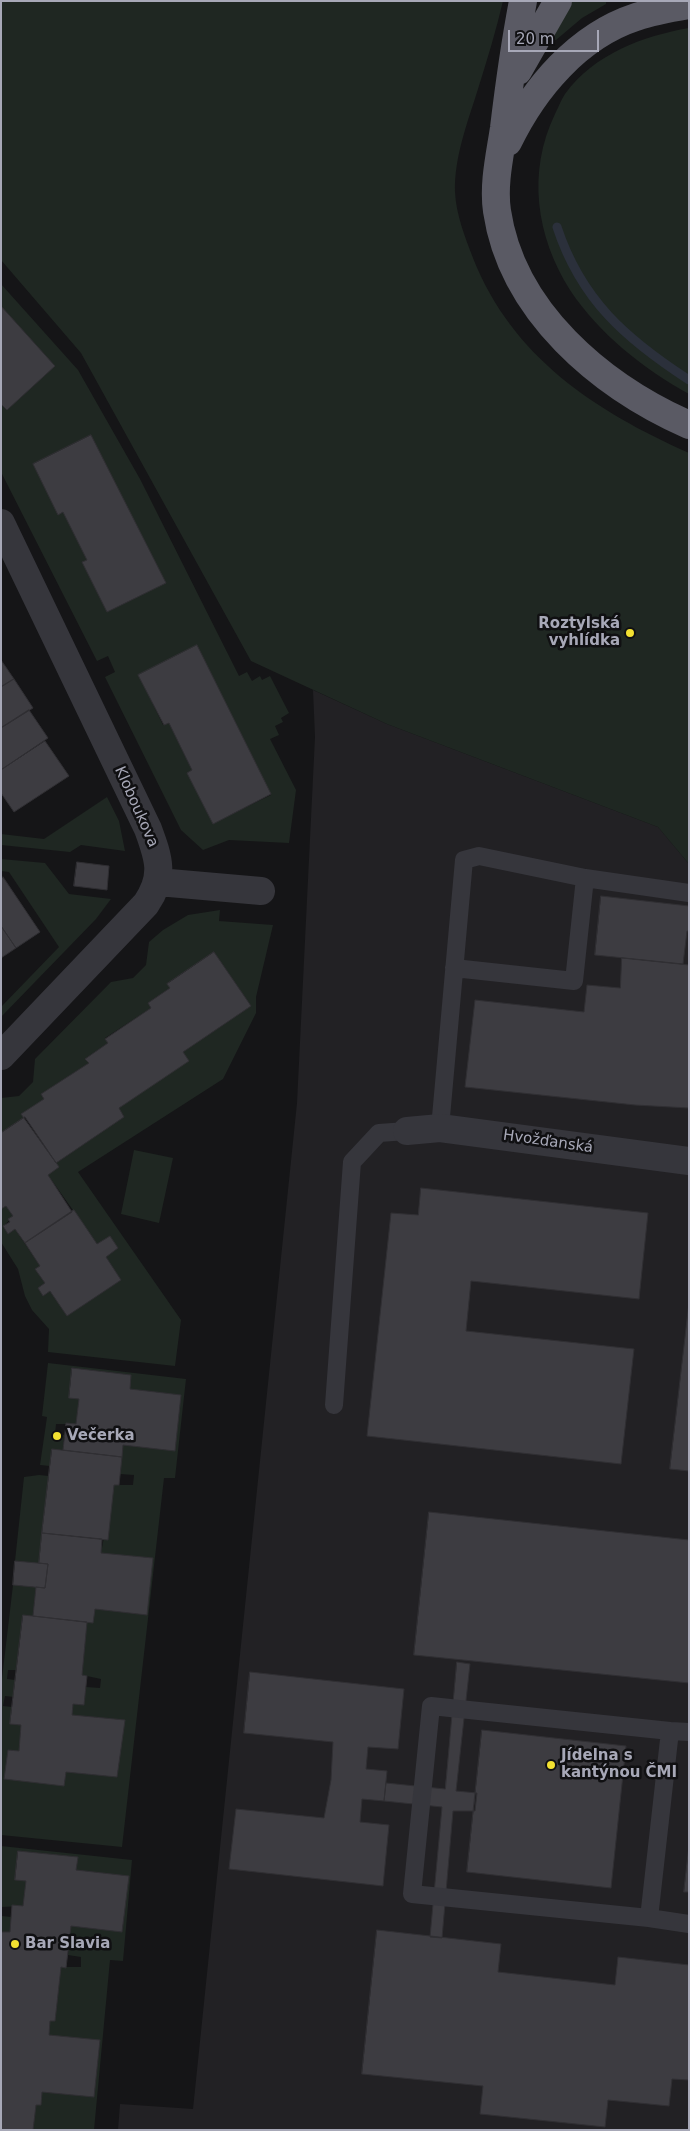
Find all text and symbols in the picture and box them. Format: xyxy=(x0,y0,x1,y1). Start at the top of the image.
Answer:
scale bar xyxy=(510,20,601,52)
text: 20 m xyxy=(516,30,554,48)
place label: Roztylská vyhlídka xyxy=(538,615,620,650)
marker: Roztylská vyhlídka xyxy=(624,627,636,639)
street label: Kloboukova xyxy=(110,764,162,850)
street label: Hvožďanská xyxy=(502,1127,594,1157)
place label: Večerka xyxy=(67,1427,135,1445)
marker: Večerka xyxy=(51,1430,63,1442)
place label: Jídelna s kantýnou ČMI xyxy=(561,1747,677,1782)
marker: Jídelna s kantýnou ČMI xyxy=(545,1759,557,1771)
place label: Bar Slavia xyxy=(25,1935,110,1953)
marker: Bar Slavia xyxy=(9,1938,21,1950)

